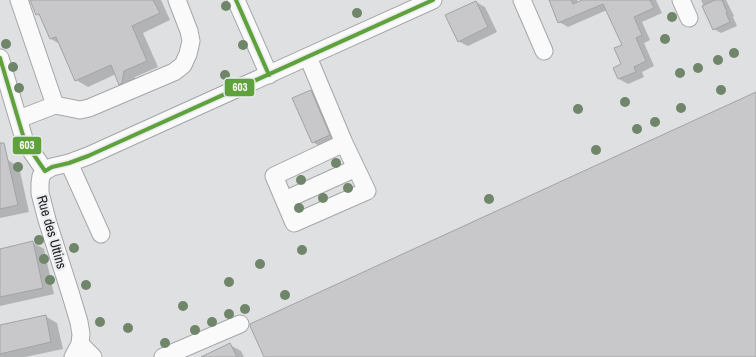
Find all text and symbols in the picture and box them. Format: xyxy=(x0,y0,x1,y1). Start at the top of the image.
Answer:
line badge: 603 xyxy=(224,78,255,97)
text: 603 xyxy=(232,80,248,94)
line badge: 603 xyxy=(12,136,42,155)
text: 603 xyxy=(19,138,35,152)
street label: Rue des Uttins xyxy=(33,193,71,271)

